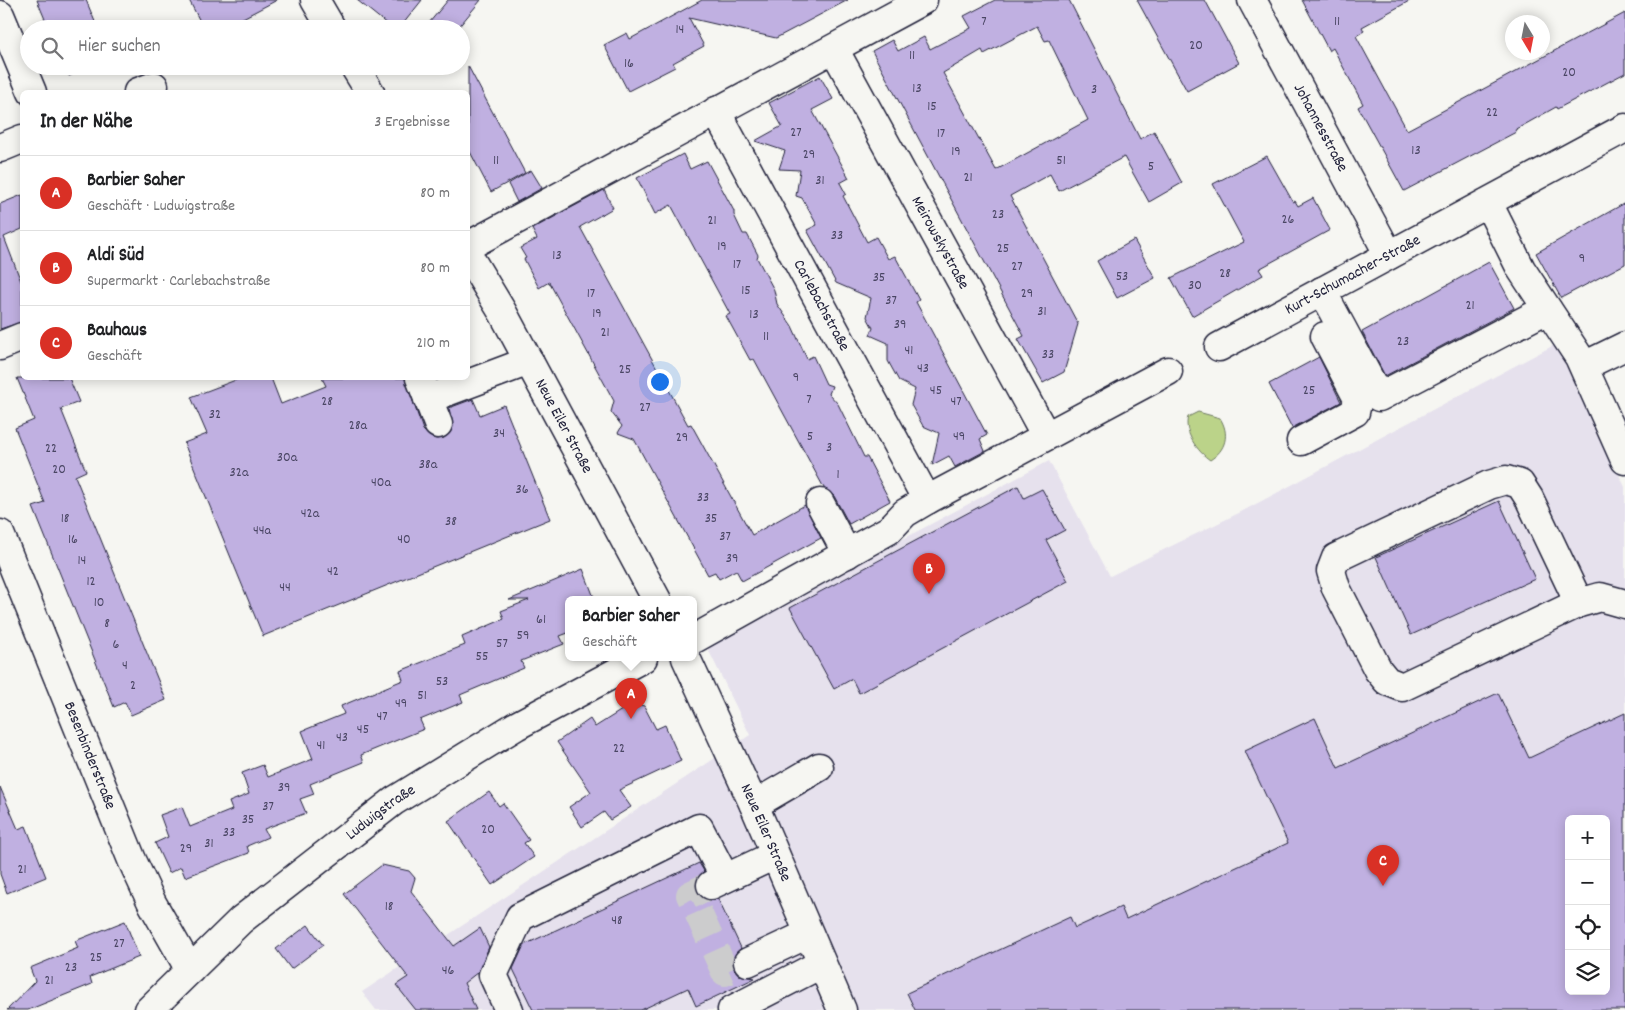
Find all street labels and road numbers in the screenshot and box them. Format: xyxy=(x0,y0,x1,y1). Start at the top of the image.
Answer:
street label: Johannesstraße xyxy=(1287,79,1354,176)
street label: Meirowskystraße xyxy=(905,192,975,294)
street label: Kurt-Schumacher-Straße xyxy=(1281,229,1425,321)
street label: Carlebachstraße xyxy=(787,255,856,355)
street label: Neue Eiler Straße xyxy=(529,375,598,477)
street label: Besenbinderstraße xyxy=(58,698,122,813)
street label: Ludwigstraße xyxy=(341,779,420,846)
street label: Neue Eiler Straße xyxy=(734,780,797,885)

